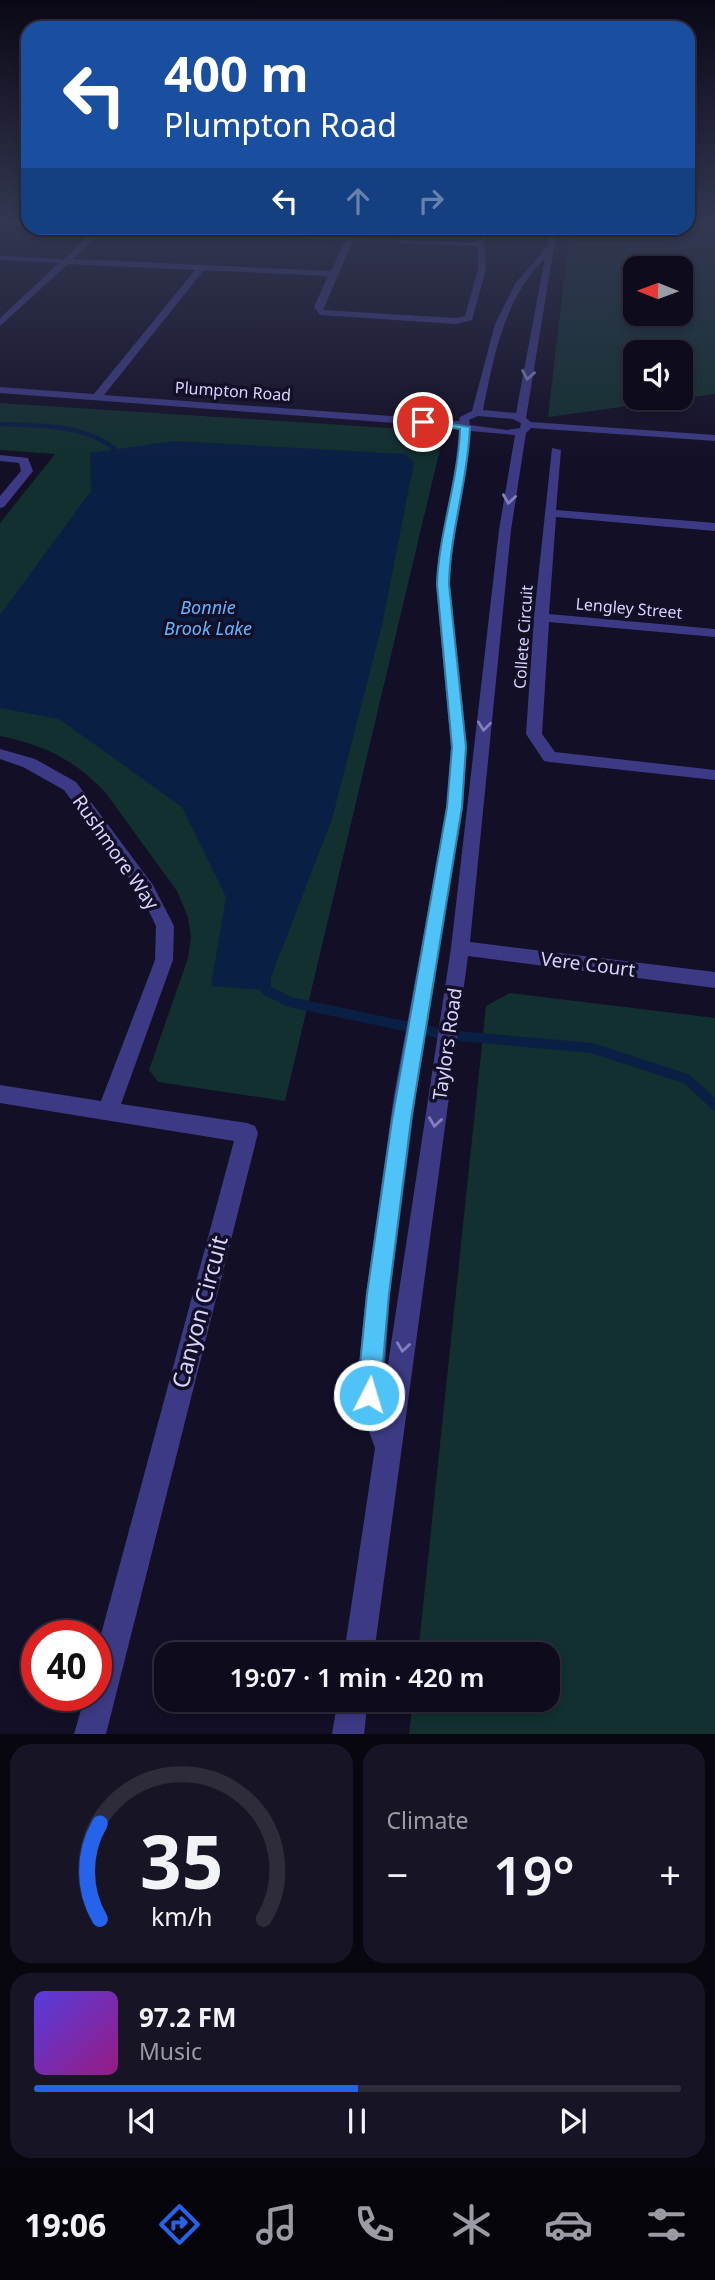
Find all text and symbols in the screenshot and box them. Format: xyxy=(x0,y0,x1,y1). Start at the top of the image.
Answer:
text: 400 m xyxy=(164,40,309,106)
icon: left xyxy=(49,49,140,140)
text: Plumpton Road xyxy=(164,103,397,146)
icon: left xyxy=(266,182,304,220)
icon: ahead xyxy=(339,182,377,220)
icon: right xyxy=(412,182,450,220)
north arrow xyxy=(623,256,693,326)
map controls xyxy=(623,256,693,410)
button: sound xyxy=(623,340,693,410)
one-way arrow xyxy=(521,369,536,381)
street label: Plumpton Road xyxy=(174,376,292,406)
pin xyxy=(393,392,453,452)
icon: arrive xyxy=(404,403,442,441)
one-way arrow xyxy=(502,494,517,505)
street label: Collete Circuit xyxy=(508,584,538,690)
street label: Lengley Street xyxy=(575,592,683,624)
water label: Bonnie Brook Lake xyxy=(164,595,252,640)
one-way arrow xyxy=(477,720,492,731)
street label: Rushmore Way xyxy=(67,789,165,915)
street label: Vere Court xyxy=(539,945,637,983)
street label: Taylors Road xyxy=(426,986,468,1102)
one-way arrow xyxy=(428,1116,443,1127)
street label: Canyon Circuit xyxy=(163,1232,235,1391)
one-way arrow xyxy=(396,1341,411,1353)
position arrow xyxy=(332,1358,406,1432)
speed limit sign: 40 xyxy=(21,1620,112,1711)
text: 19:07 · 1 min · 420 m xyxy=(230,1659,484,1695)
text: Climate xyxy=(387,1804,469,1836)
text: 35 xyxy=(140,1812,223,1911)
text: 19° xyxy=(493,1839,575,1910)
text: − xyxy=(387,1848,408,1900)
text: + xyxy=(659,1848,681,1900)
text: km/h xyxy=(150,1899,212,1933)
text: 97.2 FM xyxy=(139,1999,236,2035)
text: Music xyxy=(139,2035,202,2067)
icon: previous xyxy=(123,2102,161,2140)
icon: pause xyxy=(338,2102,376,2140)
icon: next xyxy=(554,2102,592,2140)
icon: directions xyxy=(155,2200,204,2249)
icon: music xyxy=(252,2200,301,2249)
icon: phone xyxy=(350,2200,399,2249)
icon: climate xyxy=(447,2200,496,2249)
icon: car xyxy=(544,2200,593,2249)
icon: filters xyxy=(642,2200,691,2249)
text: 19:06 xyxy=(24,2203,106,2246)

